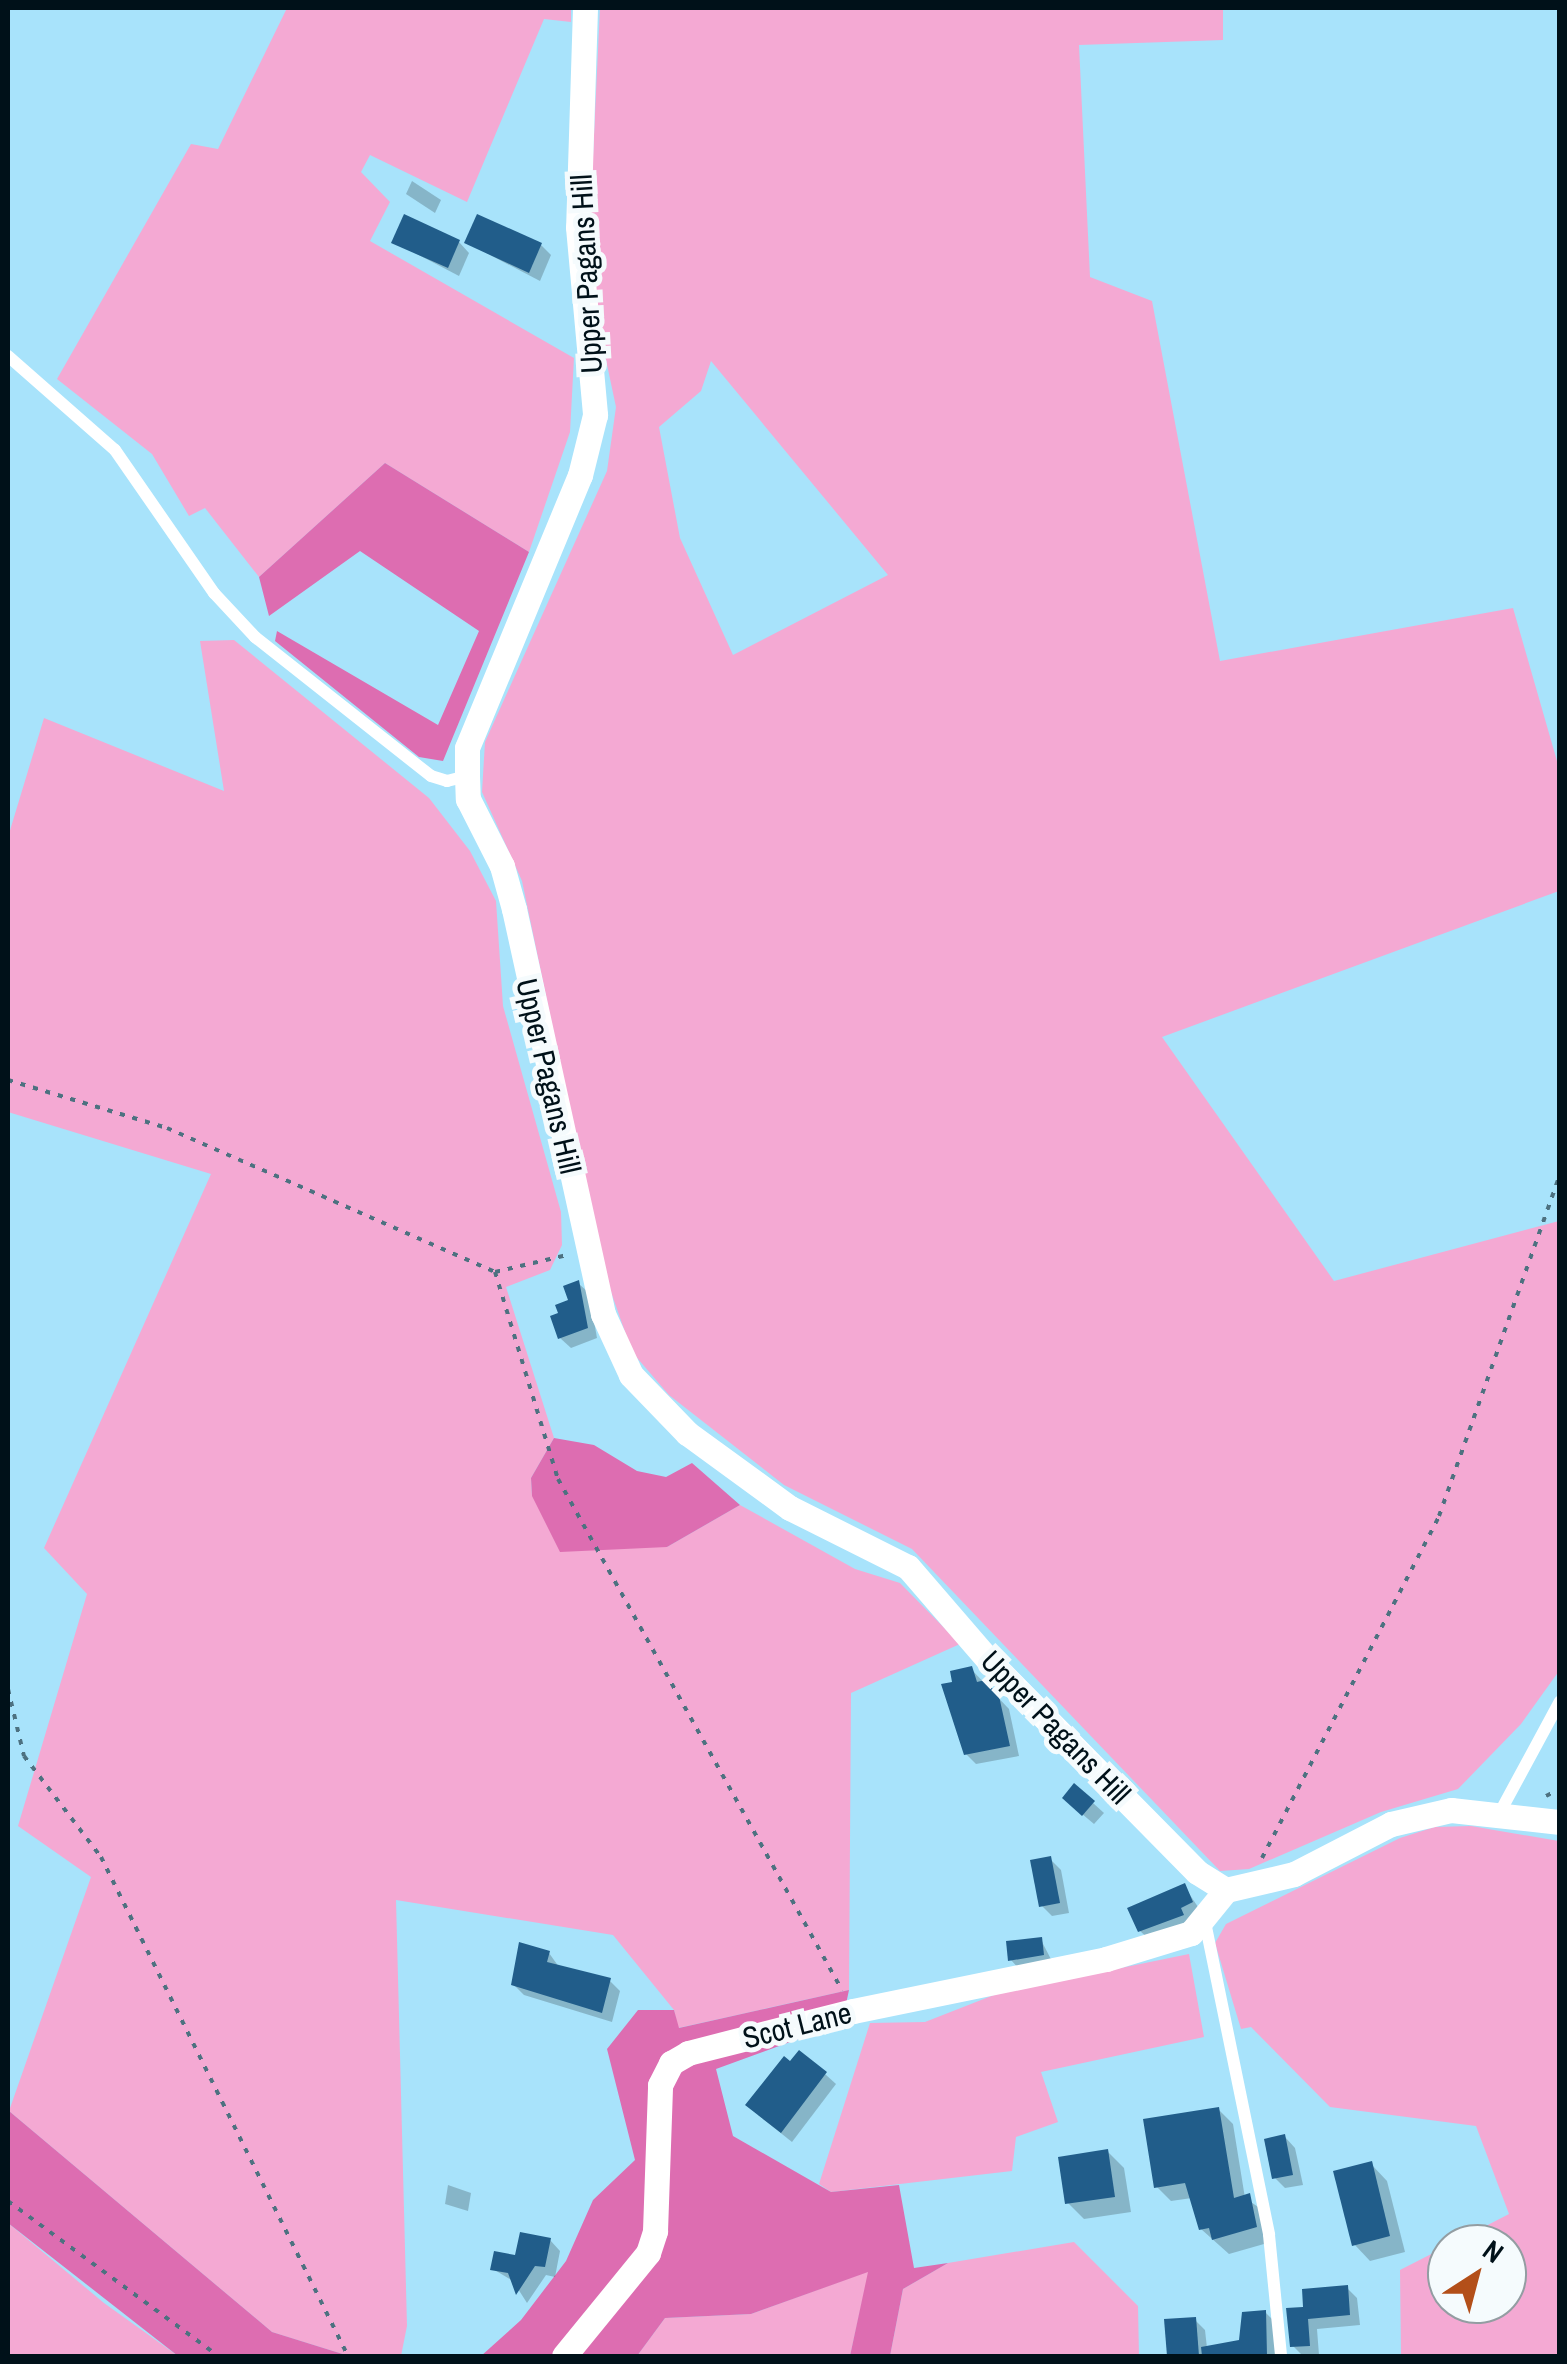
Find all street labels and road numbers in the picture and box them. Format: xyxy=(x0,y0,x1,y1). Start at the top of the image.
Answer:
street label: Upper Pagans Hill xyxy=(563,173,609,375)
street label: Upper Pagans Hill xyxy=(509,975,589,1177)
street label: Upper Pagans Hill xyxy=(974,1643,1138,1811)
street label: Scot Lane xyxy=(739,1994,855,2056)

